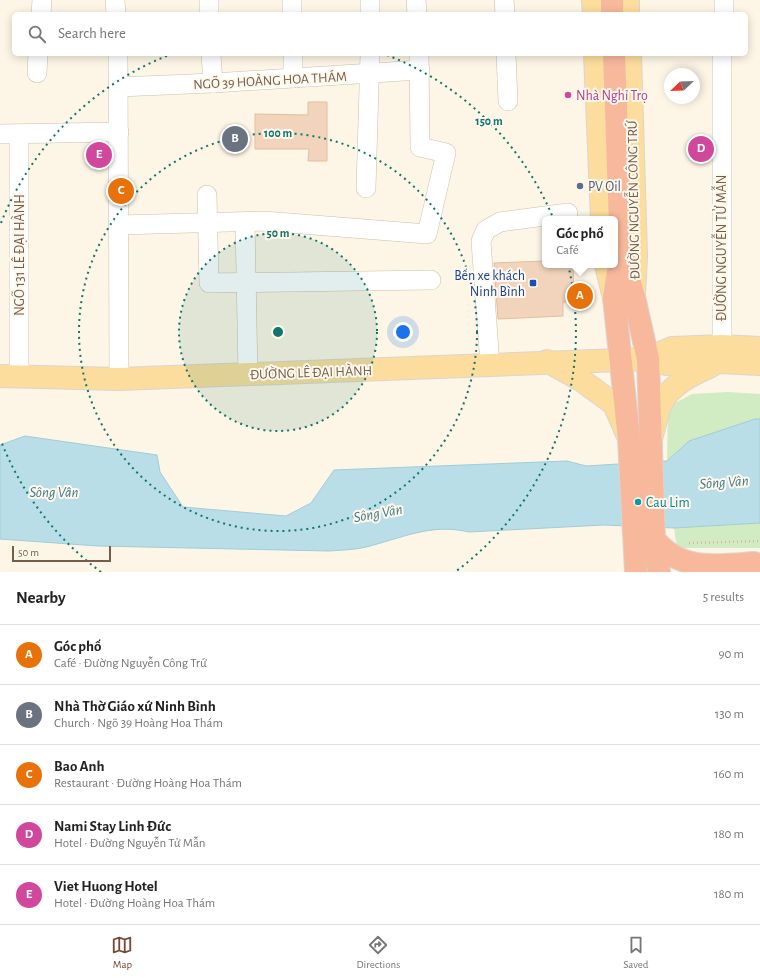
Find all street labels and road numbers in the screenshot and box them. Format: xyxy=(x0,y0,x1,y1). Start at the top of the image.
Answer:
street label: NGÕ 39 HOÀNG HOA THÁM xyxy=(193,67,347,92)
street label: ĐƯỜNG NGUYỄN CÔNG TRỨ xyxy=(622,120,642,280)
street label: ĐƯỜNG NGUYỄN TỬ MẪN xyxy=(711,175,729,321)
street label: NGÕ 131 LÊ ĐẠI HÀNH xyxy=(10,194,27,316)
street label: ĐƯỜNG LÊ ĐẠI HÀNH xyxy=(249,361,372,382)

